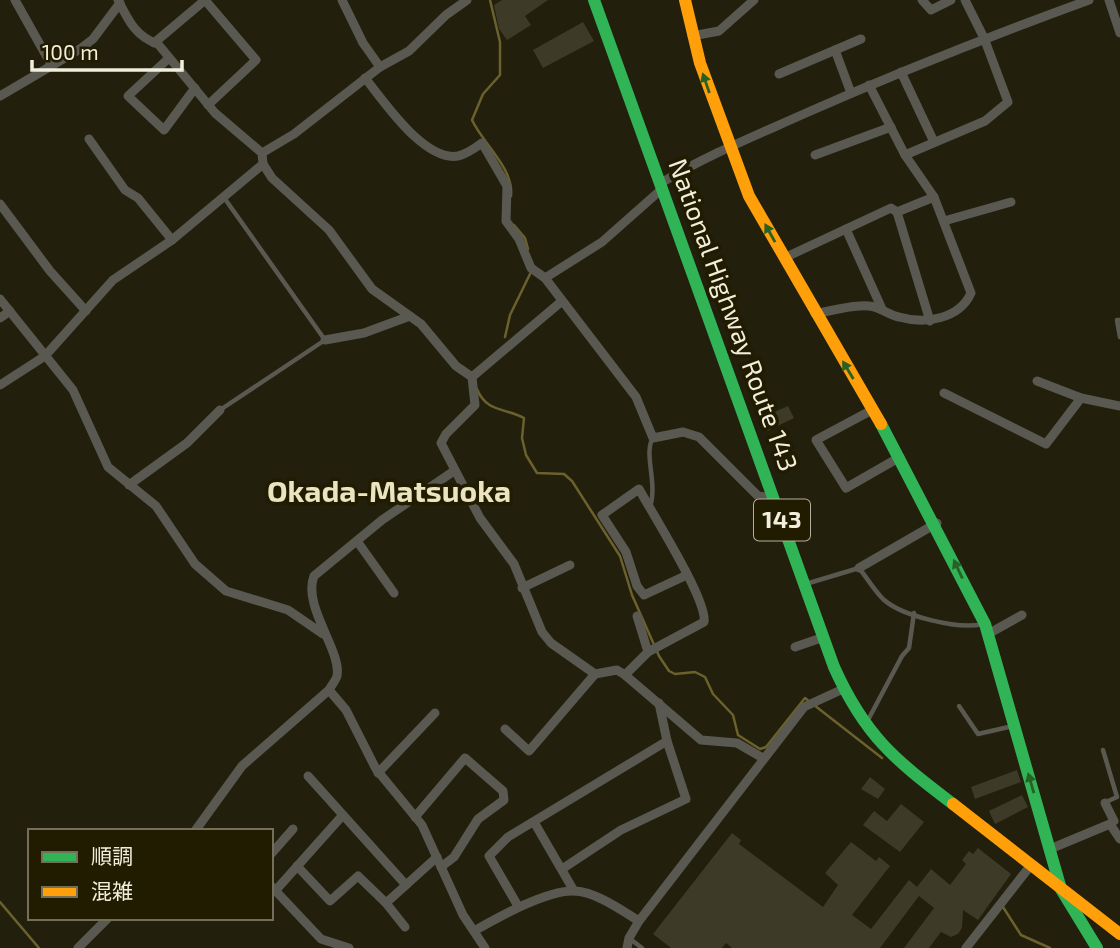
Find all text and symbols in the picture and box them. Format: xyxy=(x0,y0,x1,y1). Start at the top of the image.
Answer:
scale bar xyxy=(32,28,182,72)
text: 100 m xyxy=(42,39,99,64)
one-way arrow xyxy=(700,72,711,93)
street label: National Highway Route 143 xyxy=(663,154,805,475)
one-way arrow xyxy=(764,223,776,242)
one-way arrow xyxy=(842,360,854,379)
district label: Okada-Matsuoka xyxy=(267,472,511,508)
road number: 143 xyxy=(754,500,810,540)
one-way arrow xyxy=(952,559,963,579)
one-way arrow xyxy=(1025,773,1035,794)
legend xyxy=(28,829,273,920)
text: 順調 xyxy=(91,843,133,868)
text: 混雑 xyxy=(91,878,133,903)

